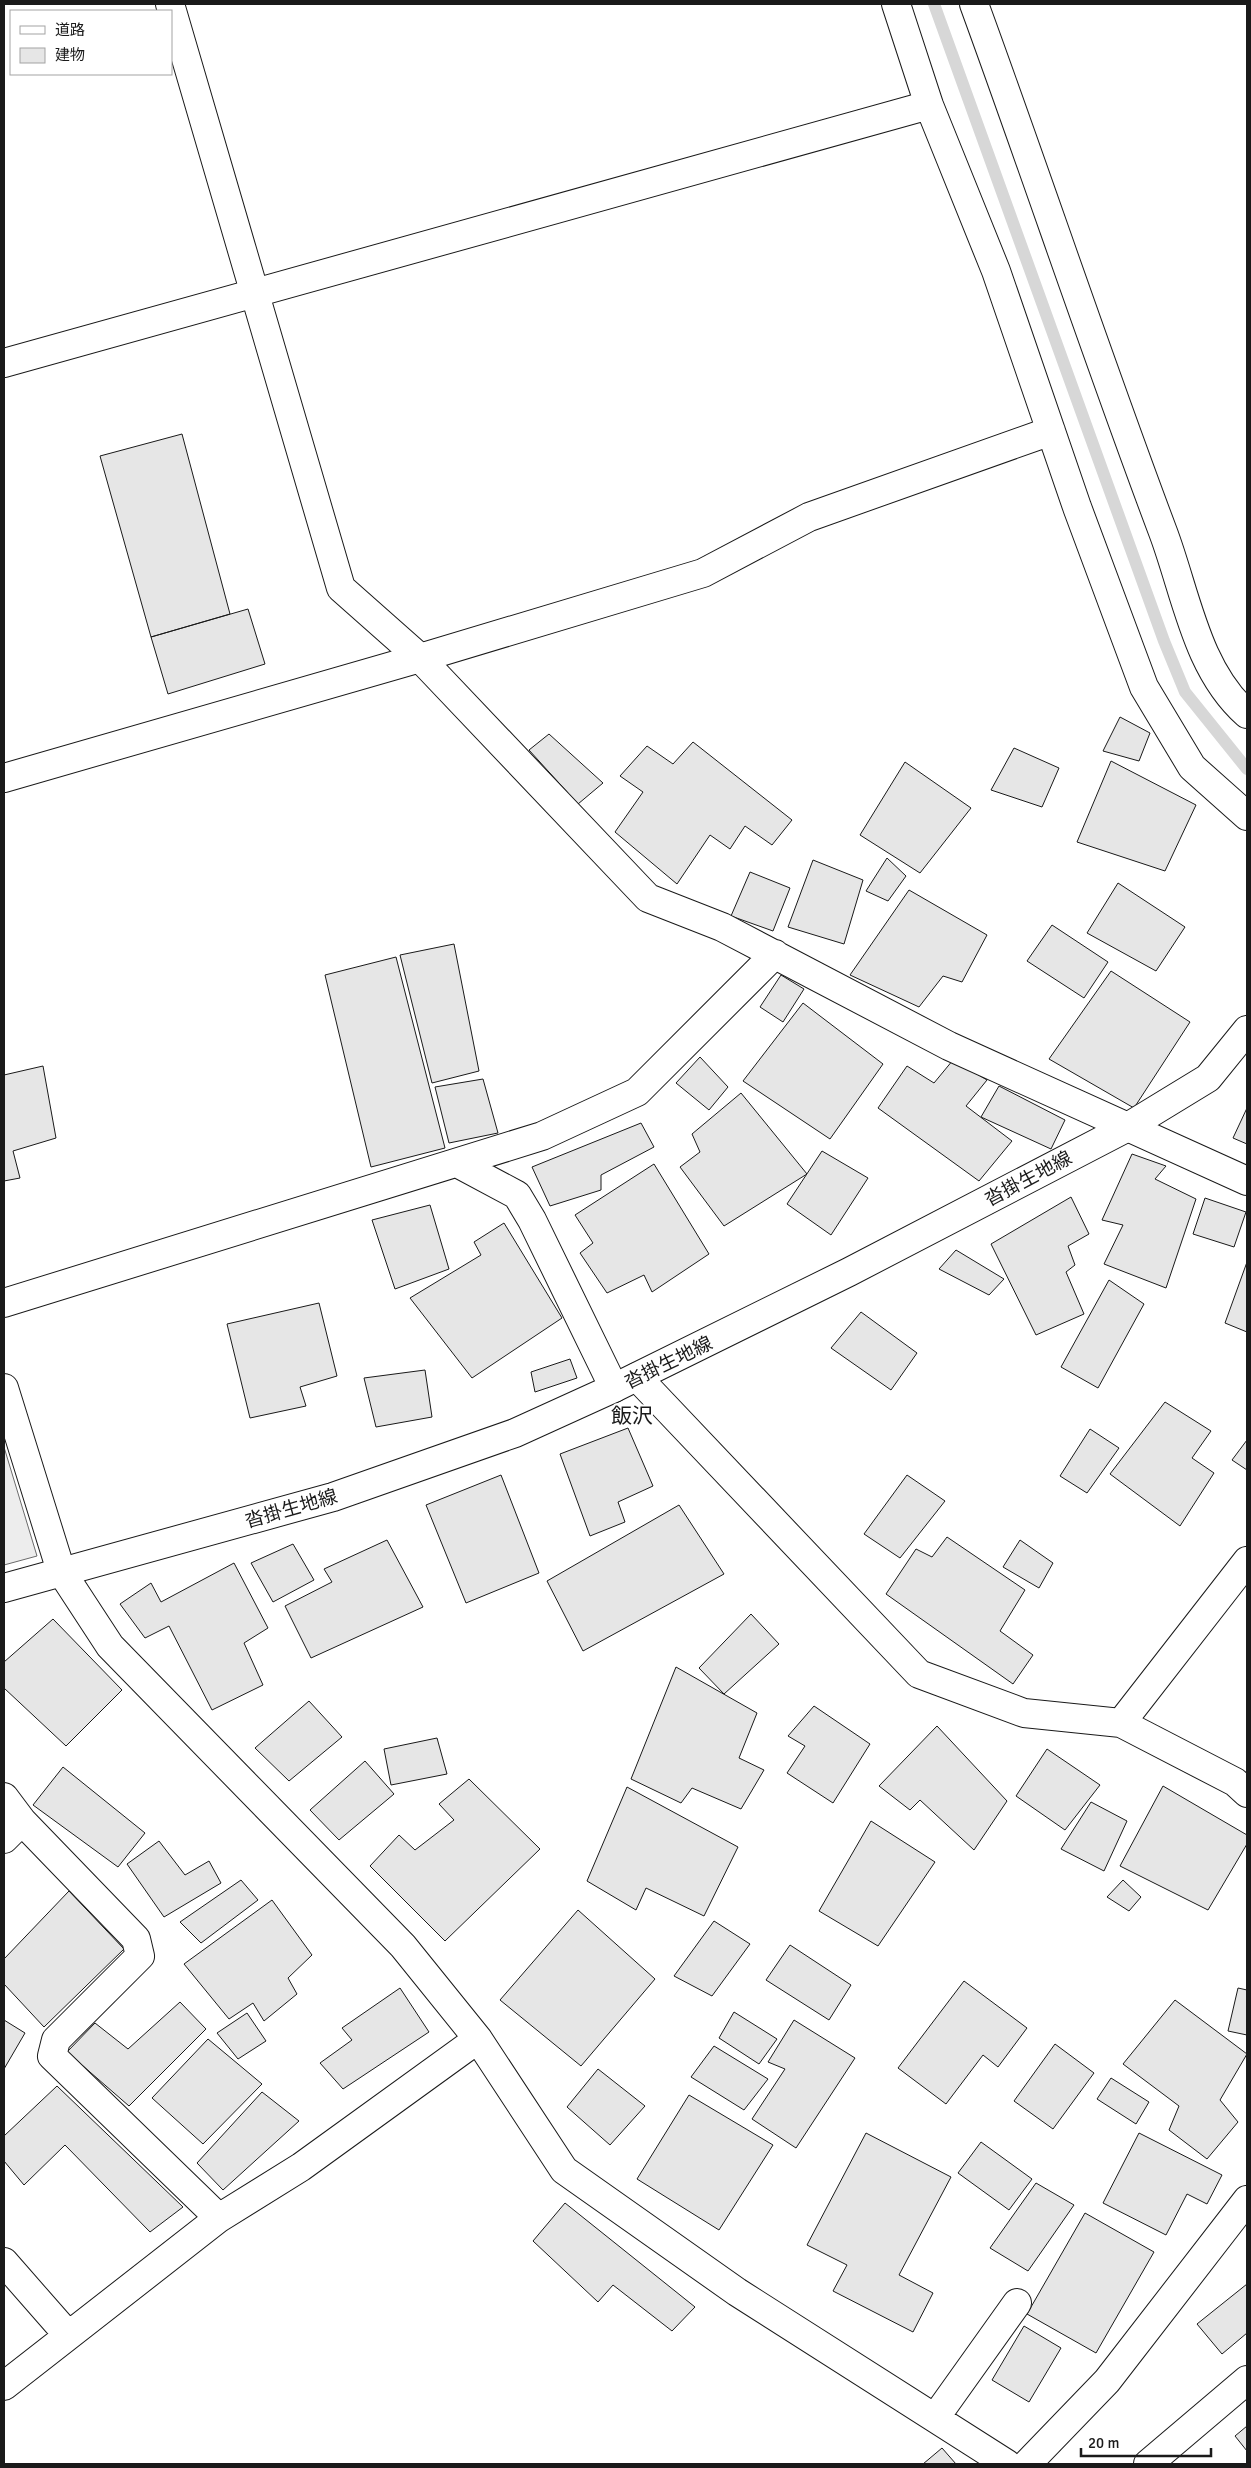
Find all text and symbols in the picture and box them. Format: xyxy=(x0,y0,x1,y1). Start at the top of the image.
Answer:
legend xyxy=(10,10,172,75)
text: 道路 xyxy=(55,21,85,39)
text: 建物 xyxy=(55,46,85,64)
street label: 沓掛生地線 xyxy=(981,1146,1076,1212)
street label: 沓掛生地線 xyxy=(620,1331,716,1395)
district label: 飯沢 xyxy=(611,1403,653,1429)
street label: 沓掛生地線 xyxy=(242,1484,340,1534)
scale bar xyxy=(1081,2426,1211,2458)
text: 20 m xyxy=(1088,2434,1119,2452)

